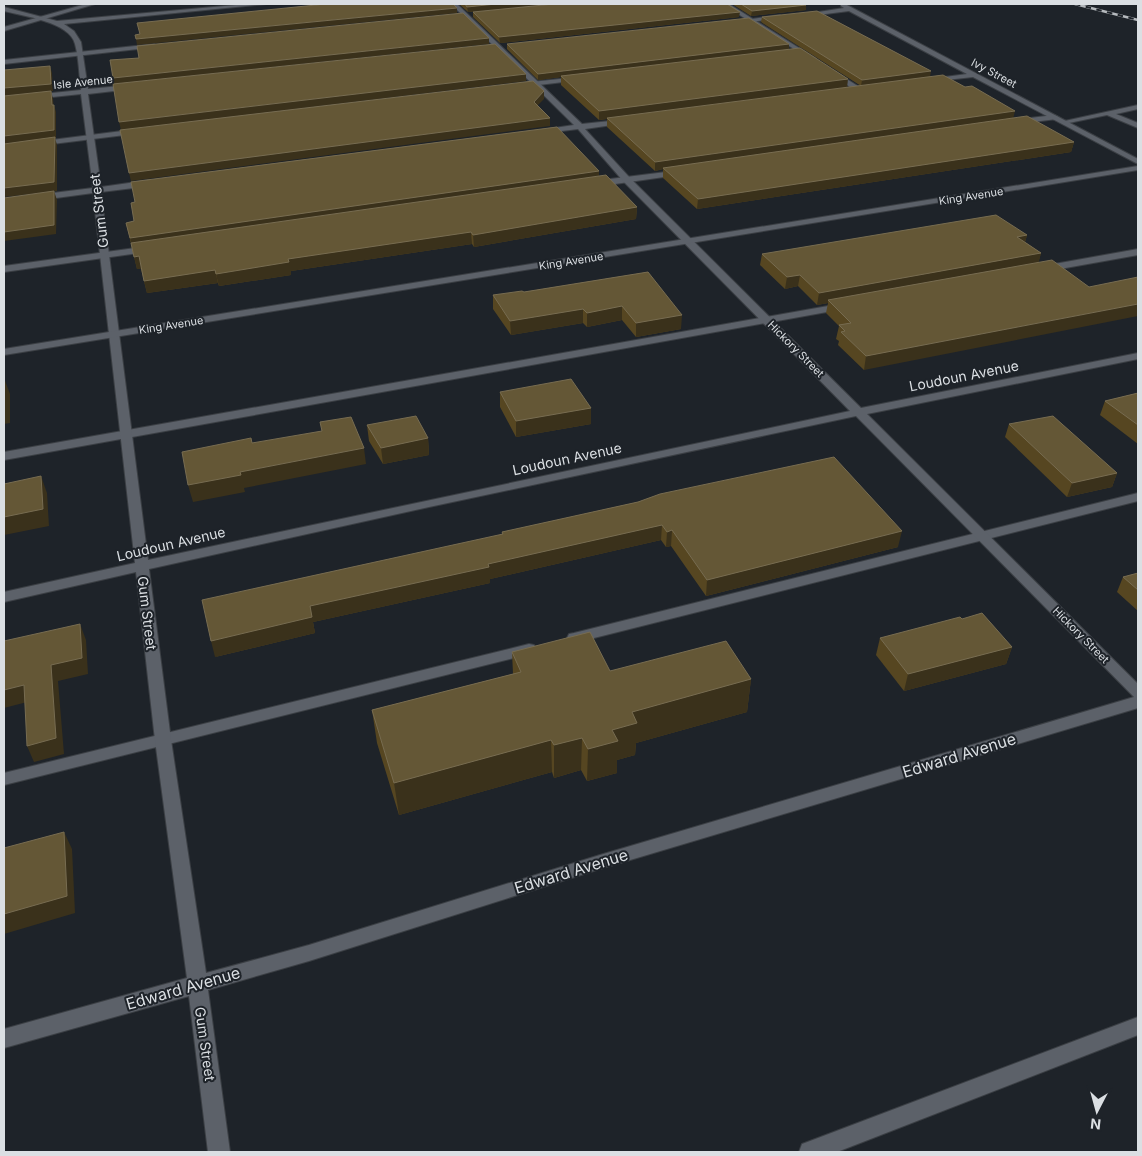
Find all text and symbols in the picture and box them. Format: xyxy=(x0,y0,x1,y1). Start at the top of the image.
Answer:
street label: Ivy Street xyxy=(969,55,1019,91)
street label: Isle Avenue xyxy=(53,72,113,92)
street label: Gum Street xyxy=(85,173,111,249)
street label: King Avenue xyxy=(938,184,1004,208)
street label: King Avenue xyxy=(538,249,604,273)
street label: King Avenue xyxy=(138,313,204,337)
street label: Hickory Street xyxy=(765,318,827,380)
street label: Loudoun Avenue xyxy=(908,357,1020,394)
street label: Loudoun Avenue xyxy=(511,439,623,478)
street label: Loudoun Avenue xyxy=(115,523,227,564)
street label: Gum Street xyxy=(135,575,161,651)
street label: Hickory Street xyxy=(1050,604,1112,666)
street label: Edward Avenue xyxy=(900,728,1018,782)
street label: Edward Avenue xyxy=(512,844,630,898)
street label: Edward Avenue xyxy=(124,962,242,1014)
street label: Gum Street xyxy=(192,1006,219,1082)
north arrow xyxy=(1072,1086,1122,1136)
text: N xyxy=(1089,1115,1102,1133)

